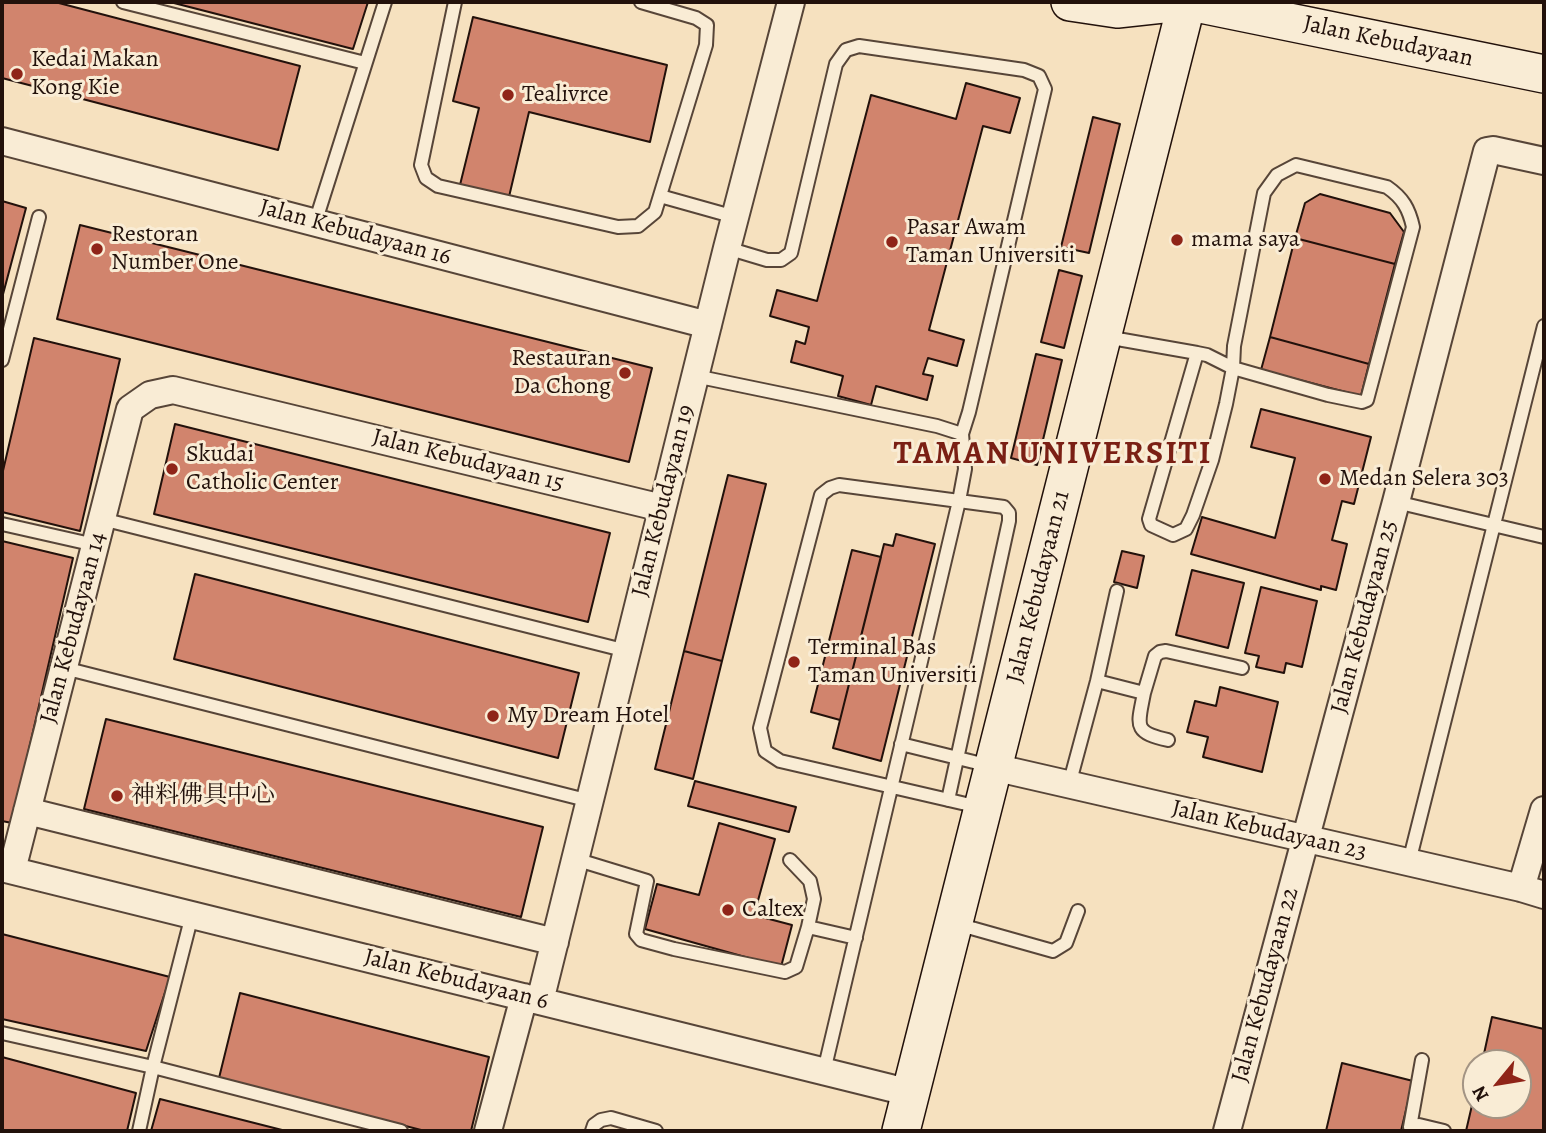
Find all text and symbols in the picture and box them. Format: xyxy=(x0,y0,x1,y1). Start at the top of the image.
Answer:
street label: Jalan Kebudayaan xyxy=(1300,10,1476,74)
place label: Kedai Makan Kong Kie xyxy=(31,46,159,102)
marker: Kedai Makan Kong Kie xyxy=(9,66,25,82)
place label: Tealivrce xyxy=(522,81,608,109)
marker: Tealivrce xyxy=(500,87,516,103)
street label: Jalan Kebudayaan 16 xyxy=(256,194,454,272)
place label: Pasar Awam Taman Universiti xyxy=(906,214,1075,270)
place label: Restoran Number One xyxy=(111,221,239,277)
place label: mama saya xyxy=(1191,226,1300,254)
marker: mama saya xyxy=(1169,232,1185,248)
marker: Pasar Awam Taman Universiti xyxy=(884,234,900,250)
marker: Restoran Number One xyxy=(89,241,105,257)
place label: Restauran Da Chong xyxy=(511,345,611,401)
marker: Restauran Da Chong xyxy=(617,365,633,381)
street label: Jalan Kebudayaan 19 xyxy=(626,402,702,600)
street label: Jalan Kebudayaan 15 xyxy=(369,423,567,499)
district label: TAMAN UNIVERSITI xyxy=(896,436,1210,474)
place label: Skudai Catholic Center xyxy=(186,441,339,497)
marker: Skudai Catholic Center xyxy=(164,461,180,477)
place label: Medan Selera 303 xyxy=(1339,465,1509,493)
marker: Medan Selera 303 xyxy=(1317,471,1333,487)
street label: Jalan Kebudayaan 21 xyxy=(1001,488,1077,686)
street label: Jalan Kebudayaan 25 xyxy=(1325,517,1405,717)
street label: Jalan Kebudayaan 14 xyxy=(35,529,113,727)
place label: Terminal Bas Taman Universiti xyxy=(808,634,977,690)
marker: Terminal Bas Taman Universiti xyxy=(786,654,802,670)
place label: My Dream Hotel xyxy=(507,702,669,730)
marker: My Dream Hotel xyxy=(485,708,501,724)
place label: 神料佛具中心 xyxy=(131,782,275,810)
marker: 神料佛具中心 xyxy=(109,788,125,804)
street label: Jalan Kebudayaan 23 xyxy=(1169,795,1369,867)
street label: Jalan Kebudayaan 22 xyxy=(1226,884,1306,1086)
place label: Caltex xyxy=(742,896,804,924)
marker: Caltex xyxy=(720,902,736,918)
street label: Jalan Kebudayaan 6 xyxy=(361,943,551,1017)
north arrow xyxy=(1462,1049,1532,1119)
text: N xyxy=(1466,1081,1495,1106)

